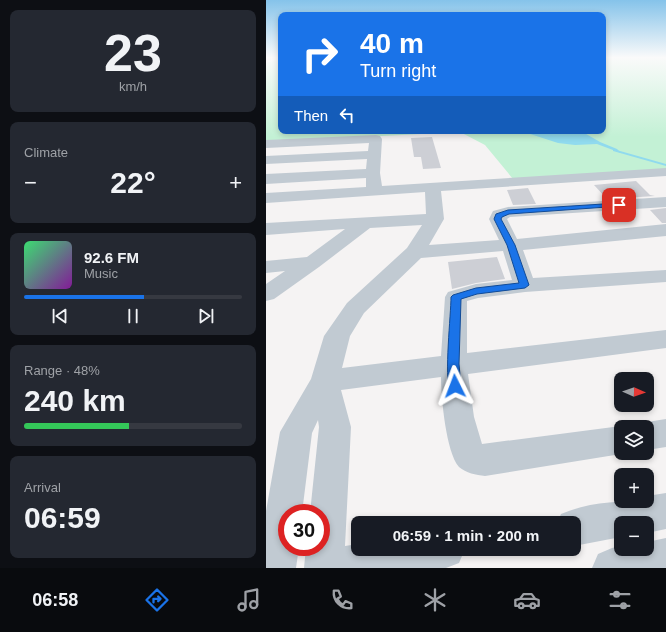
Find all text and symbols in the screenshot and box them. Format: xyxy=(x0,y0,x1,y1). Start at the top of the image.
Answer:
text: 23 xyxy=(104,24,162,82)
icon: right xyxy=(294,28,346,80)
text: 40 m xyxy=(360,28,424,59)
text: Turn right xyxy=(360,61,436,81)
text: km/h xyxy=(119,79,147,94)
icon: left xyxy=(336,104,358,126)
text: Then xyxy=(294,107,328,124)
text: Climate xyxy=(24,145,68,160)
text: 22° xyxy=(110,166,156,199)
text: − xyxy=(24,170,37,195)
text: + xyxy=(229,170,242,195)
pin xyxy=(602,188,636,222)
icon: arrive xyxy=(608,194,630,216)
text: 92.6 FM xyxy=(84,249,139,266)
text: Music xyxy=(84,266,118,281)
icon: previous xyxy=(49,305,71,327)
icon: pause xyxy=(122,305,144,327)
icon: next xyxy=(195,305,217,327)
text: Range · 48% xyxy=(24,363,100,378)
position arrow xyxy=(434,365,476,407)
north arrow xyxy=(614,372,654,412)
map controls xyxy=(614,372,654,556)
text: 240 km xyxy=(24,384,126,417)
button: layers xyxy=(614,420,654,460)
button: + xyxy=(614,468,654,508)
text: Arrival xyxy=(24,480,61,495)
text: 06:59 xyxy=(24,501,101,534)
speed limit sign: 30 xyxy=(278,504,330,556)
button: − xyxy=(614,516,654,556)
text: 06:59 · 1 min · 200 m xyxy=(393,527,539,544)
icon: directions xyxy=(143,586,171,614)
icon: music xyxy=(235,586,263,614)
icon: phone xyxy=(328,586,356,614)
icon: climate xyxy=(421,586,449,614)
icon: car xyxy=(513,586,541,614)
icon: filters xyxy=(606,586,634,614)
text: 06:58 xyxy=(32,590,78,610)

